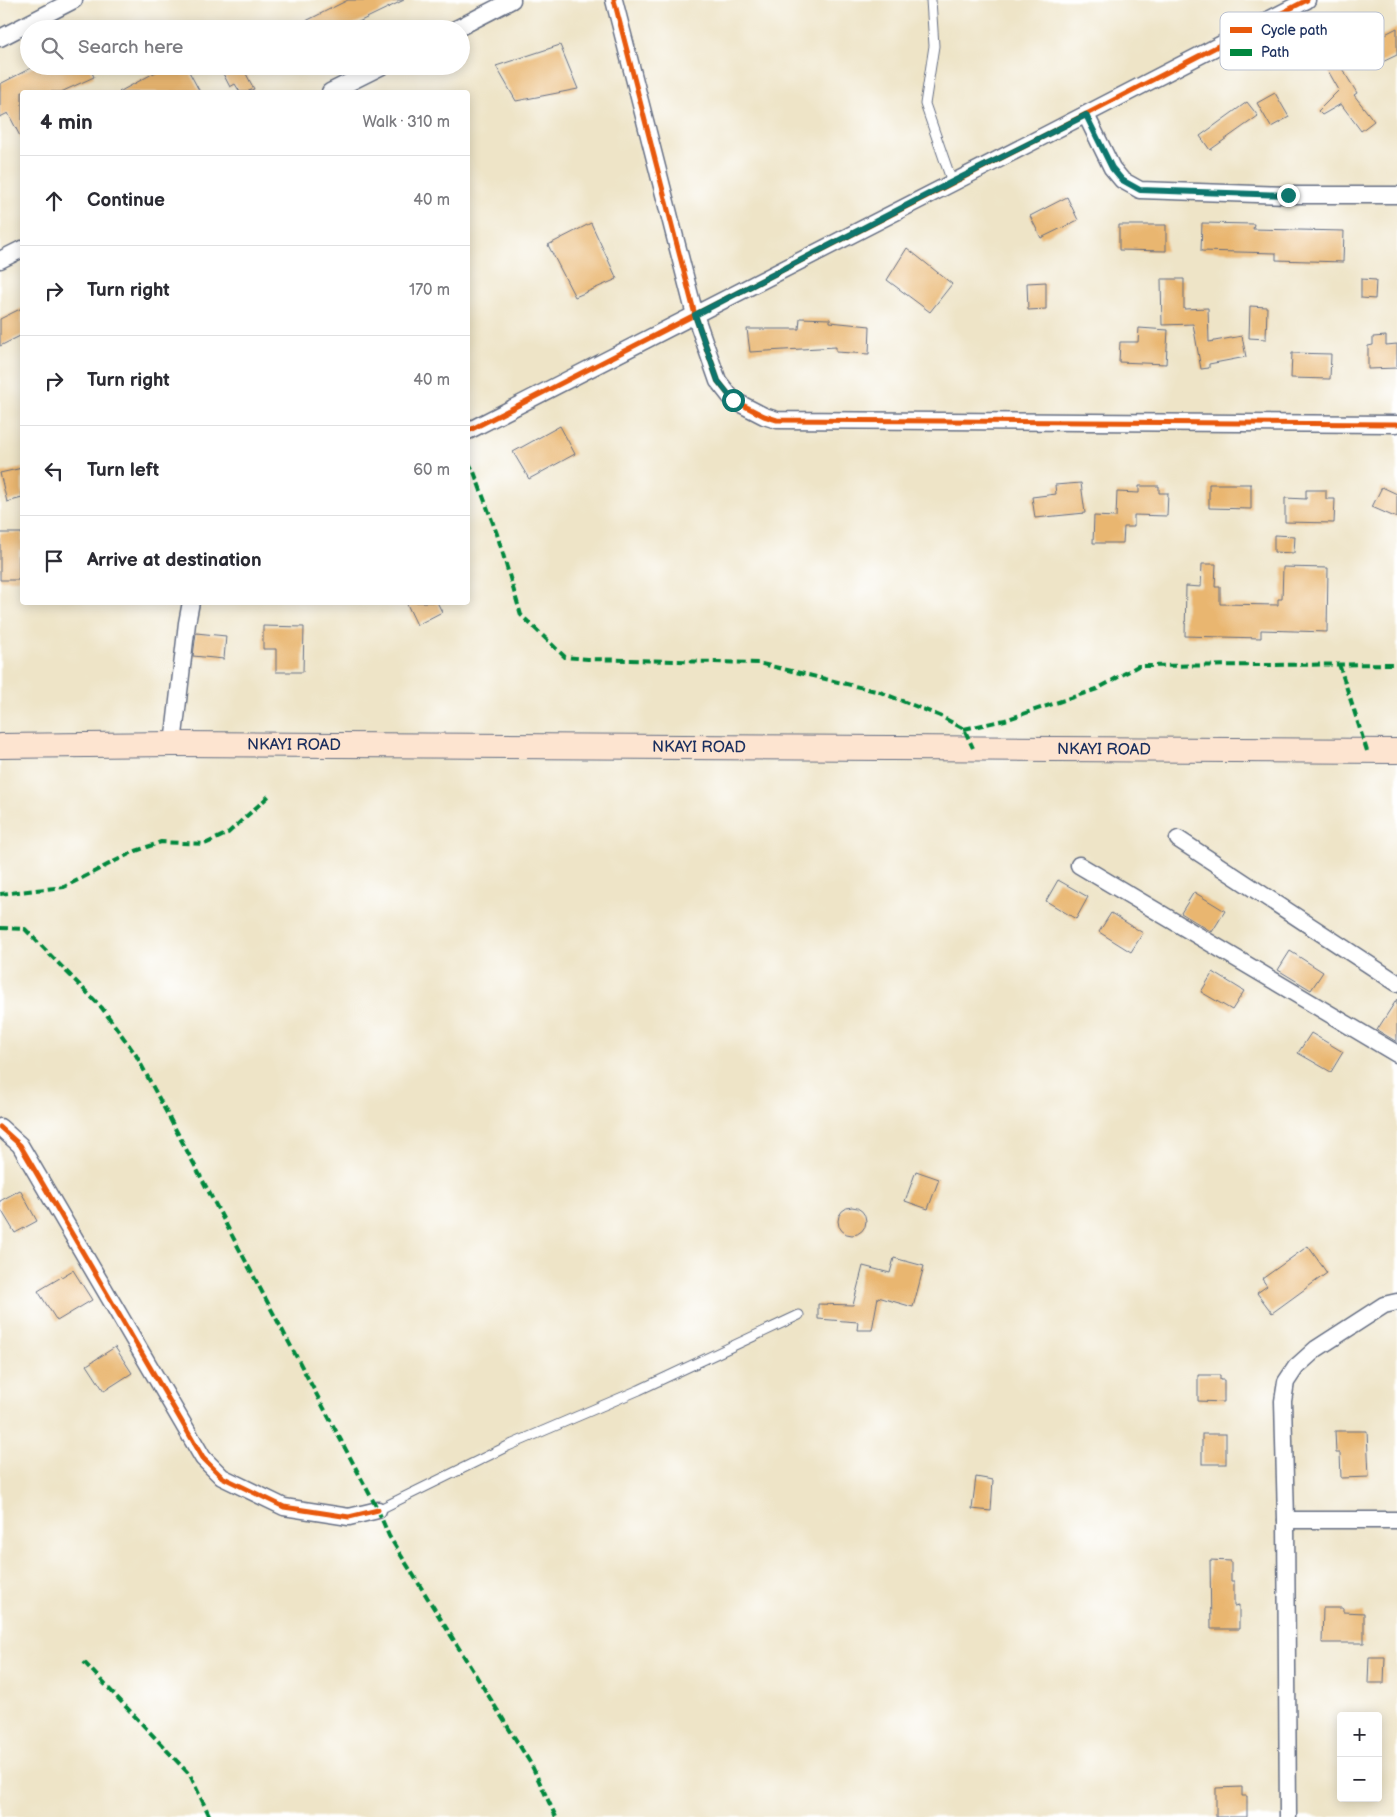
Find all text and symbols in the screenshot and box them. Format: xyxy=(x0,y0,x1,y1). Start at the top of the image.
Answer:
legend xyxy=(1220,12,1384,70)
search box xyxy=(20,20,470,75)
text: Cycle path xyxy=(1261,22,1328,39)
icon: search xyxy=(38,34,66,62)
text: Search here xyxy=(78,36,183,59)
text: Path xyxy=(1261,44,1289,61)
text: 4 min xyxy=(40,110,93,135)
text: Walk · 310 m xyxy=(362,113,450,132)
route end xyxy=(1277,184,1300,207)
icon: ahead xyxy=(40,187,68,215)
text: Continue xyxy=(87,189,165,212)
text: 40 m xyxy=(413,191,450,210)
icon: right xyxy=(40,277,68,305)
text: Turn right xyxy=(87,279,170,302)
text: 170 m xyxy=(409,281,450,300)
icon: right xyxy=(40,367,68,395)
text: Turn right xyxy=(87,369,170,392)
text: 40 m xyxy=(413,371,450,390)
route start xyxy=(722,389,745,412)
icon: left xyxy=(40,457,68,485)
text: Turn left xyxy=(87,459,159,482)
text: 60 m xyxy=(413,461,450,480)
icon: arrive xyxy=(40,547,68,575)
text: Arrive at destination xyxy=(87,549,262,572)
street label: NKAYI ROAD xyxy=(247,735,341,754)
street label: NKAYI ROAD xyxy=(652,737,746,757)
street label: NKAYI ROAD xyxy=(1057,740,1151,759)
map controls xyxy=(1337,1712,1382,1802)
button: + xyxy=(1337,1712,1382,1757)
button: − xyxy=(1337,1757,1382,1802)

